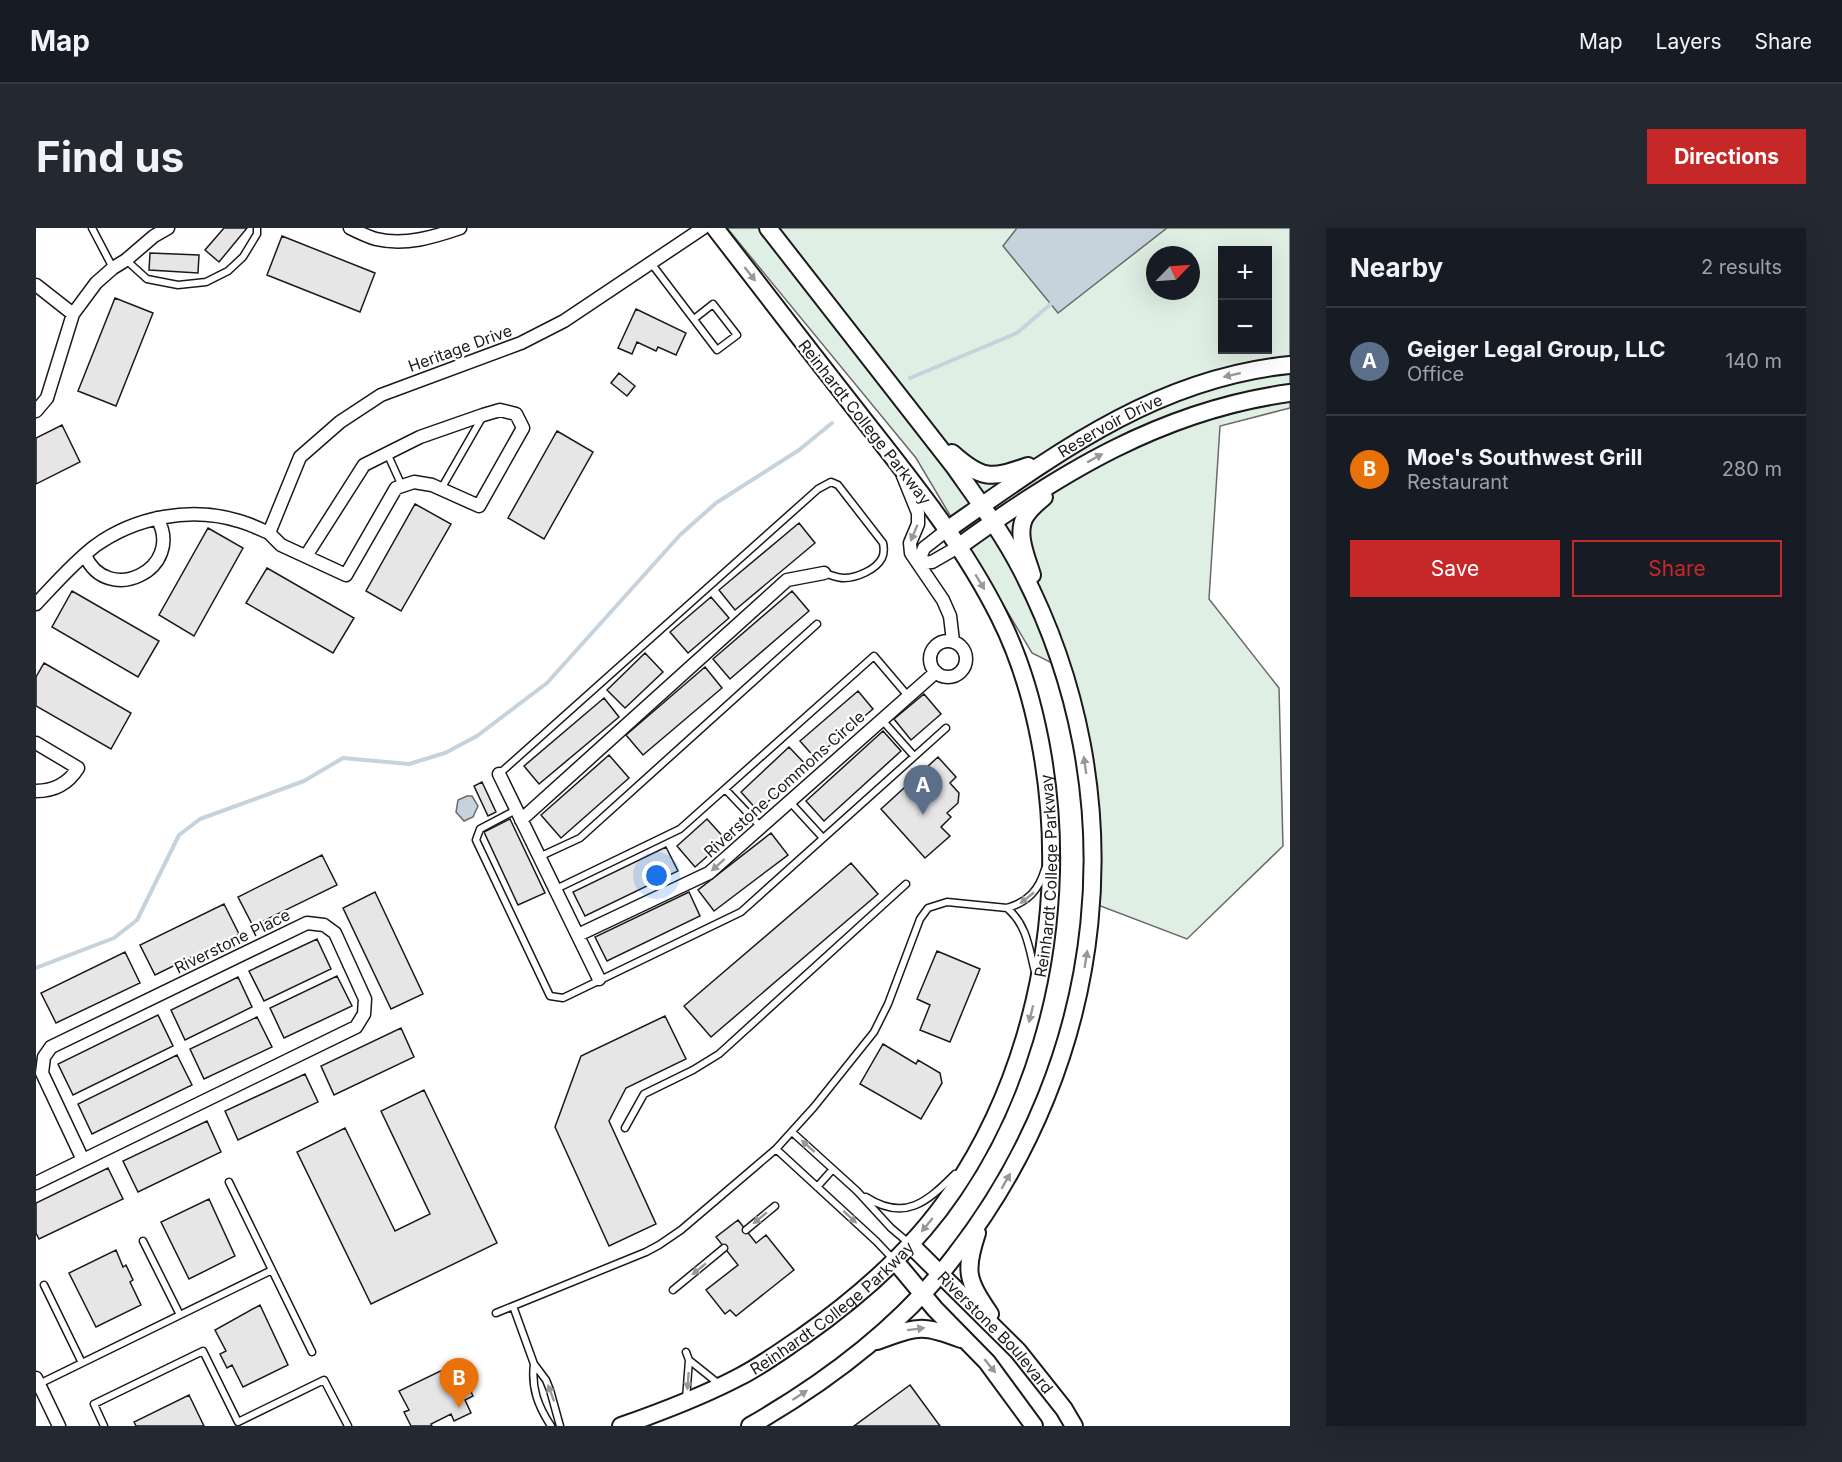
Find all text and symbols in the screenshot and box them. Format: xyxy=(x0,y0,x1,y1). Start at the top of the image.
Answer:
text: Map xyxy=(30,24,90,58)
text: Map xyxy=(1579,29,1623,54)
text: Layers xyxy=(1656,29,1722,54)
text: Share xyxy=(1755,29,1812,54)
button: Directions xyxy=(1647,129,1806,184)
text: Find us xyxy=(36,131,184,182)
north arrow xyxy=(1146,246,1200,300)
map controls xyxy=(1218,246,1272,354)
button: + xyxy=(1218,246,1272,300)
text: Nearby xyxy=(1350,252,1443,283)
text: 2 results xyxy=(1701,255,1782,279)
one-way arrow xyxy=(744,266,757,282)
button: − xyxy=(1218,300,1272,354)
street label: Heritage Drive xyxy=(405,320,515,376)
street label: Reinhardt College Parkway xyxy=(794,336,936,508)
text: Geiger Legal Group, LLC xyxy=(1407,336,1666,362)
text: A xyxy=(1362,349,1377,373)
text: 140 m xyxy=(1725,349,1782,373)
text: Office xyxy=(1407,362,1464,386)
one-way arrow xyxy=(1223,371,1242,381)
street label: Reservoir Drive xyxy=(1054,389,1165,462)
text: Moe's Southwest Grill xyxy=(1407,444,1642,470)
one-way arrow xyxy=(1087,453,1104,463)
text: B xyxy=(1363,457,1376,481)
text: 280 m xyxy=(1722,457,1782,481)
text: Restaurant xyxy=(1407,470,1509,494)
one-way arrow xyxy=(909,525,919,543)
button: Save xyxy=(1350,540,1560,597)
button: Share xyxy=(1572,540,1782,597)
one-way arrow xyxy=(975,574,985,591)
street label: Riverstone Commons Circle xyxy=(699,706,869,862)
one-way arrow xyxy=(1081,755,1090,774)
pin: A xyxy=(904,766,942,815)
street label: Reinhardt College Parkway xyxy=(1030,773,1061,979)
one-way arrow xyxy=(710,859,725,872)
your location xyxy=(642,861,671,890)
one-way arrow xyxy=(1019,891,1035,904)
street label: Riverstone Place xyxy=(171,904,293,978)
one-way arrow xyxy=(1081,949,1090,968)
one-way arrow xyxy=(1026,1005,1036,1023)
one-way arrow xyxy=(801,1139,815,1153)
one-way arrow xyxy=(1001,1172,1011,1189)
one-way arrow xyxy=(843,1210,858,1224)
one-way arrow xyxy=(753,1211,768,1224)
one-way arrow xyxy=(920,1217,933,1233)
street label: Reinhardt College Parkway xyxy=(746,1237,918,1379)
one-way arrow xyxy=(691,1262,707,1275)
street label: Riverstone Boulevard xyxy=(933,1267,1058,1397)
one-way arrow xyxy=(907,1325,926,1334)
pin: B xyxy=(440,1358,478,1408)
one-way arrow xyxy=(984,1359,996,1374)
one-way arrow xyxy=(683,1372,692,1391)
one-way arrow xyxy=(546,1384,556,1402)
one-way arrow xyxy=(792,1390,809,1401)

